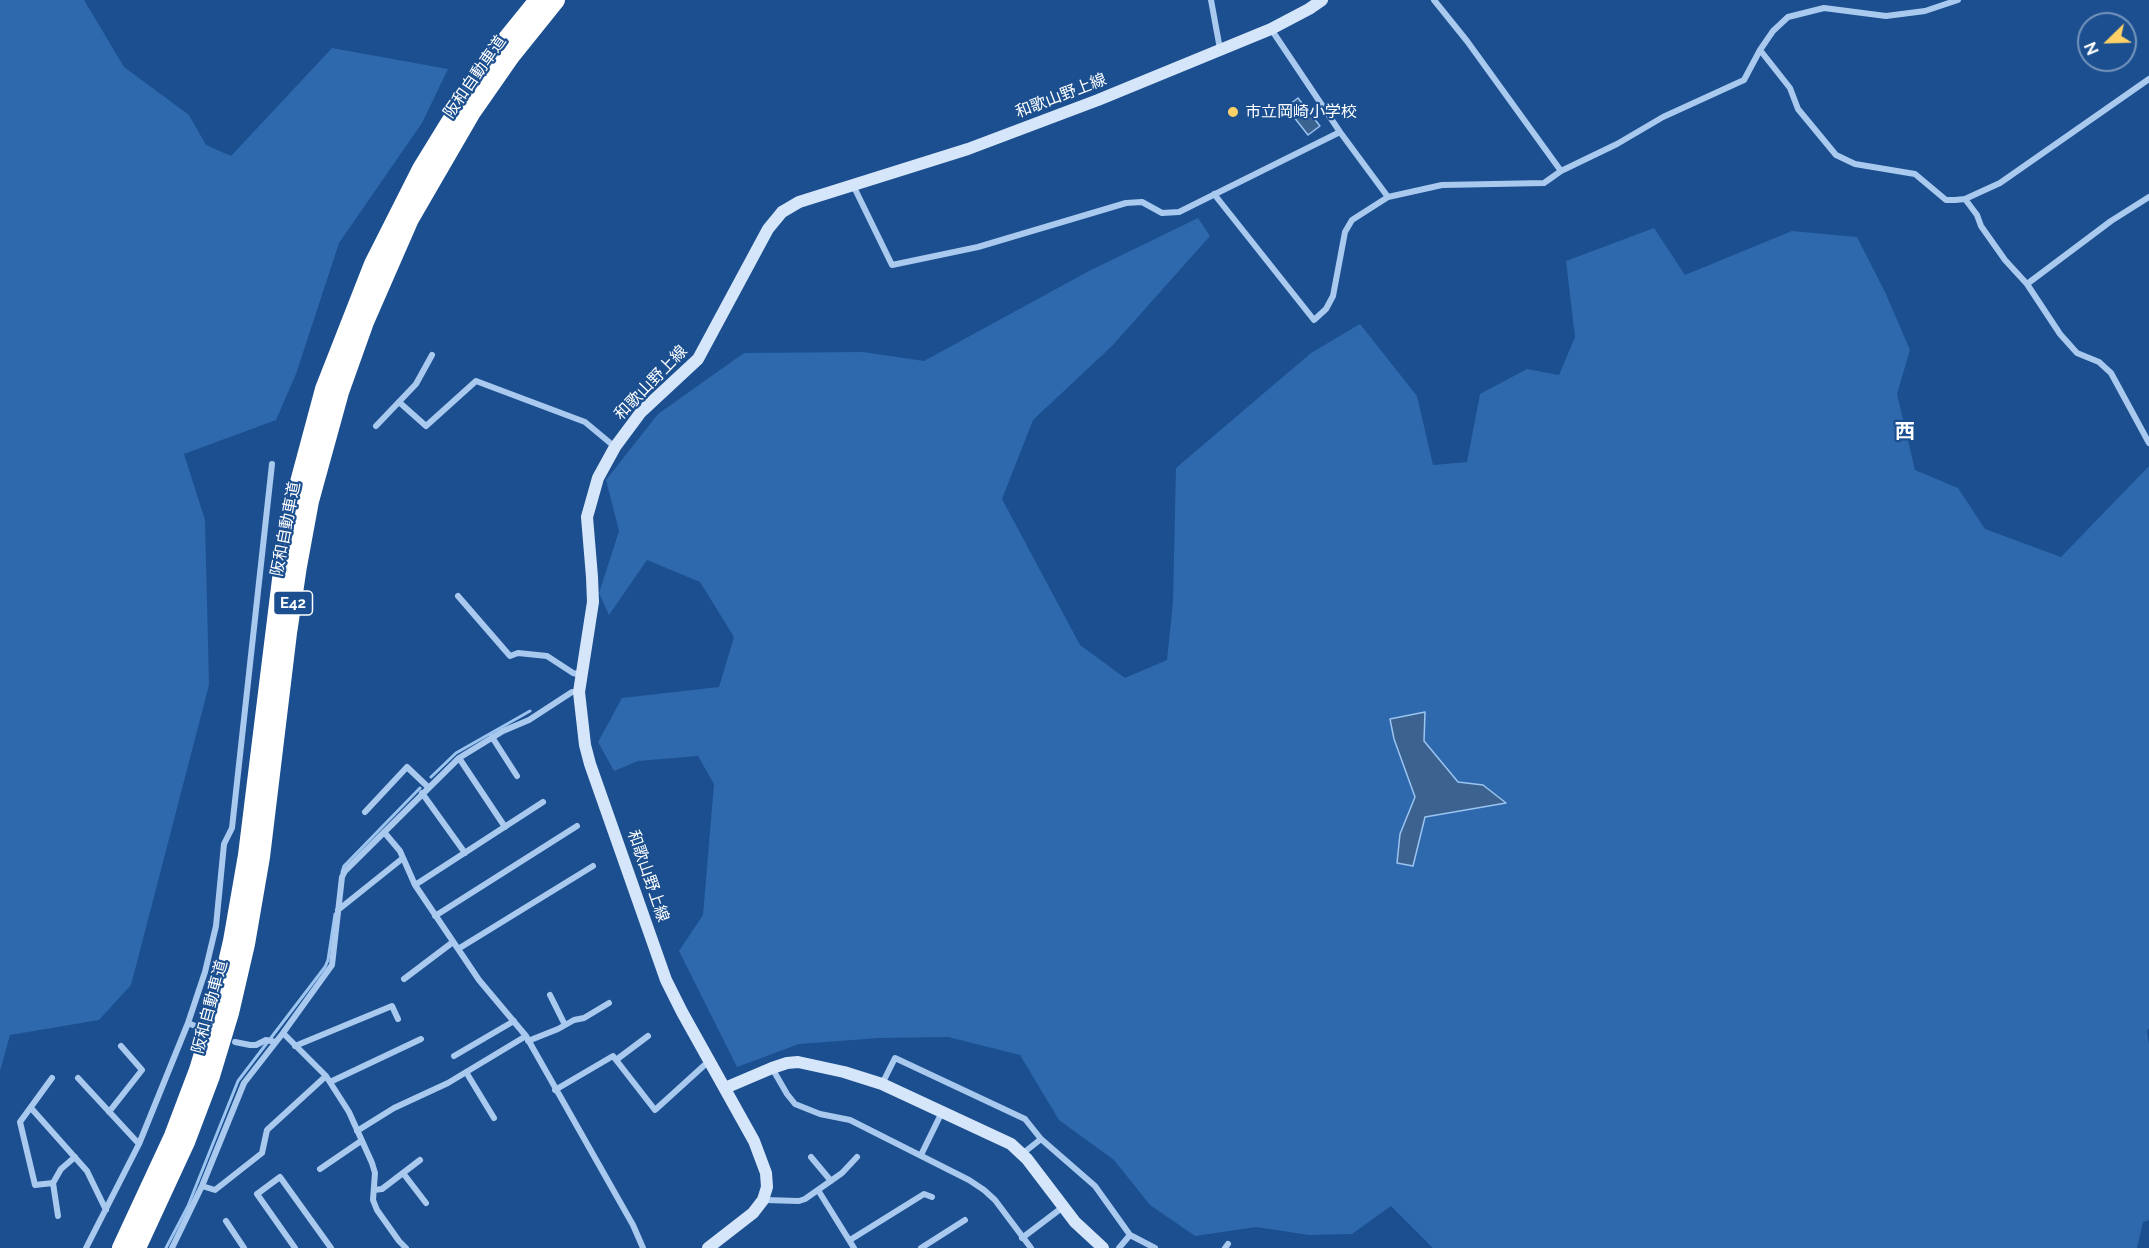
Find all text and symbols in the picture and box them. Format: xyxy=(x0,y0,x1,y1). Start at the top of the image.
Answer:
north arrow xyxy=(2077,12,2137,72)
street label: 阪和自動車道 xyxy=(440,32,510,122)
text: N xyxy=(2081,39,2103,58)
street label: 和歌山野上線 xyxy=(1013,70,1109,122)
place label: 市立岡崎小学校 xyxy=(1245,102,1357,122)
marker: 市立岡崎小学校 xyxy=(1226,105,1240,119)
street label: 和歌山野上線 xyxy=(611,342,691,424)
district label: 西 xyxy=(1895,420,1915,444)
street label: 阪和自動車道 xyxy=(267,480,305,578)
road number: E42 xyxy=(274,591,312,615)
street label: 和歌山野上線 xyxy=(623,827,673,925)
street label: 阪和自動車道 xyxy=(188,958,232,1056)

